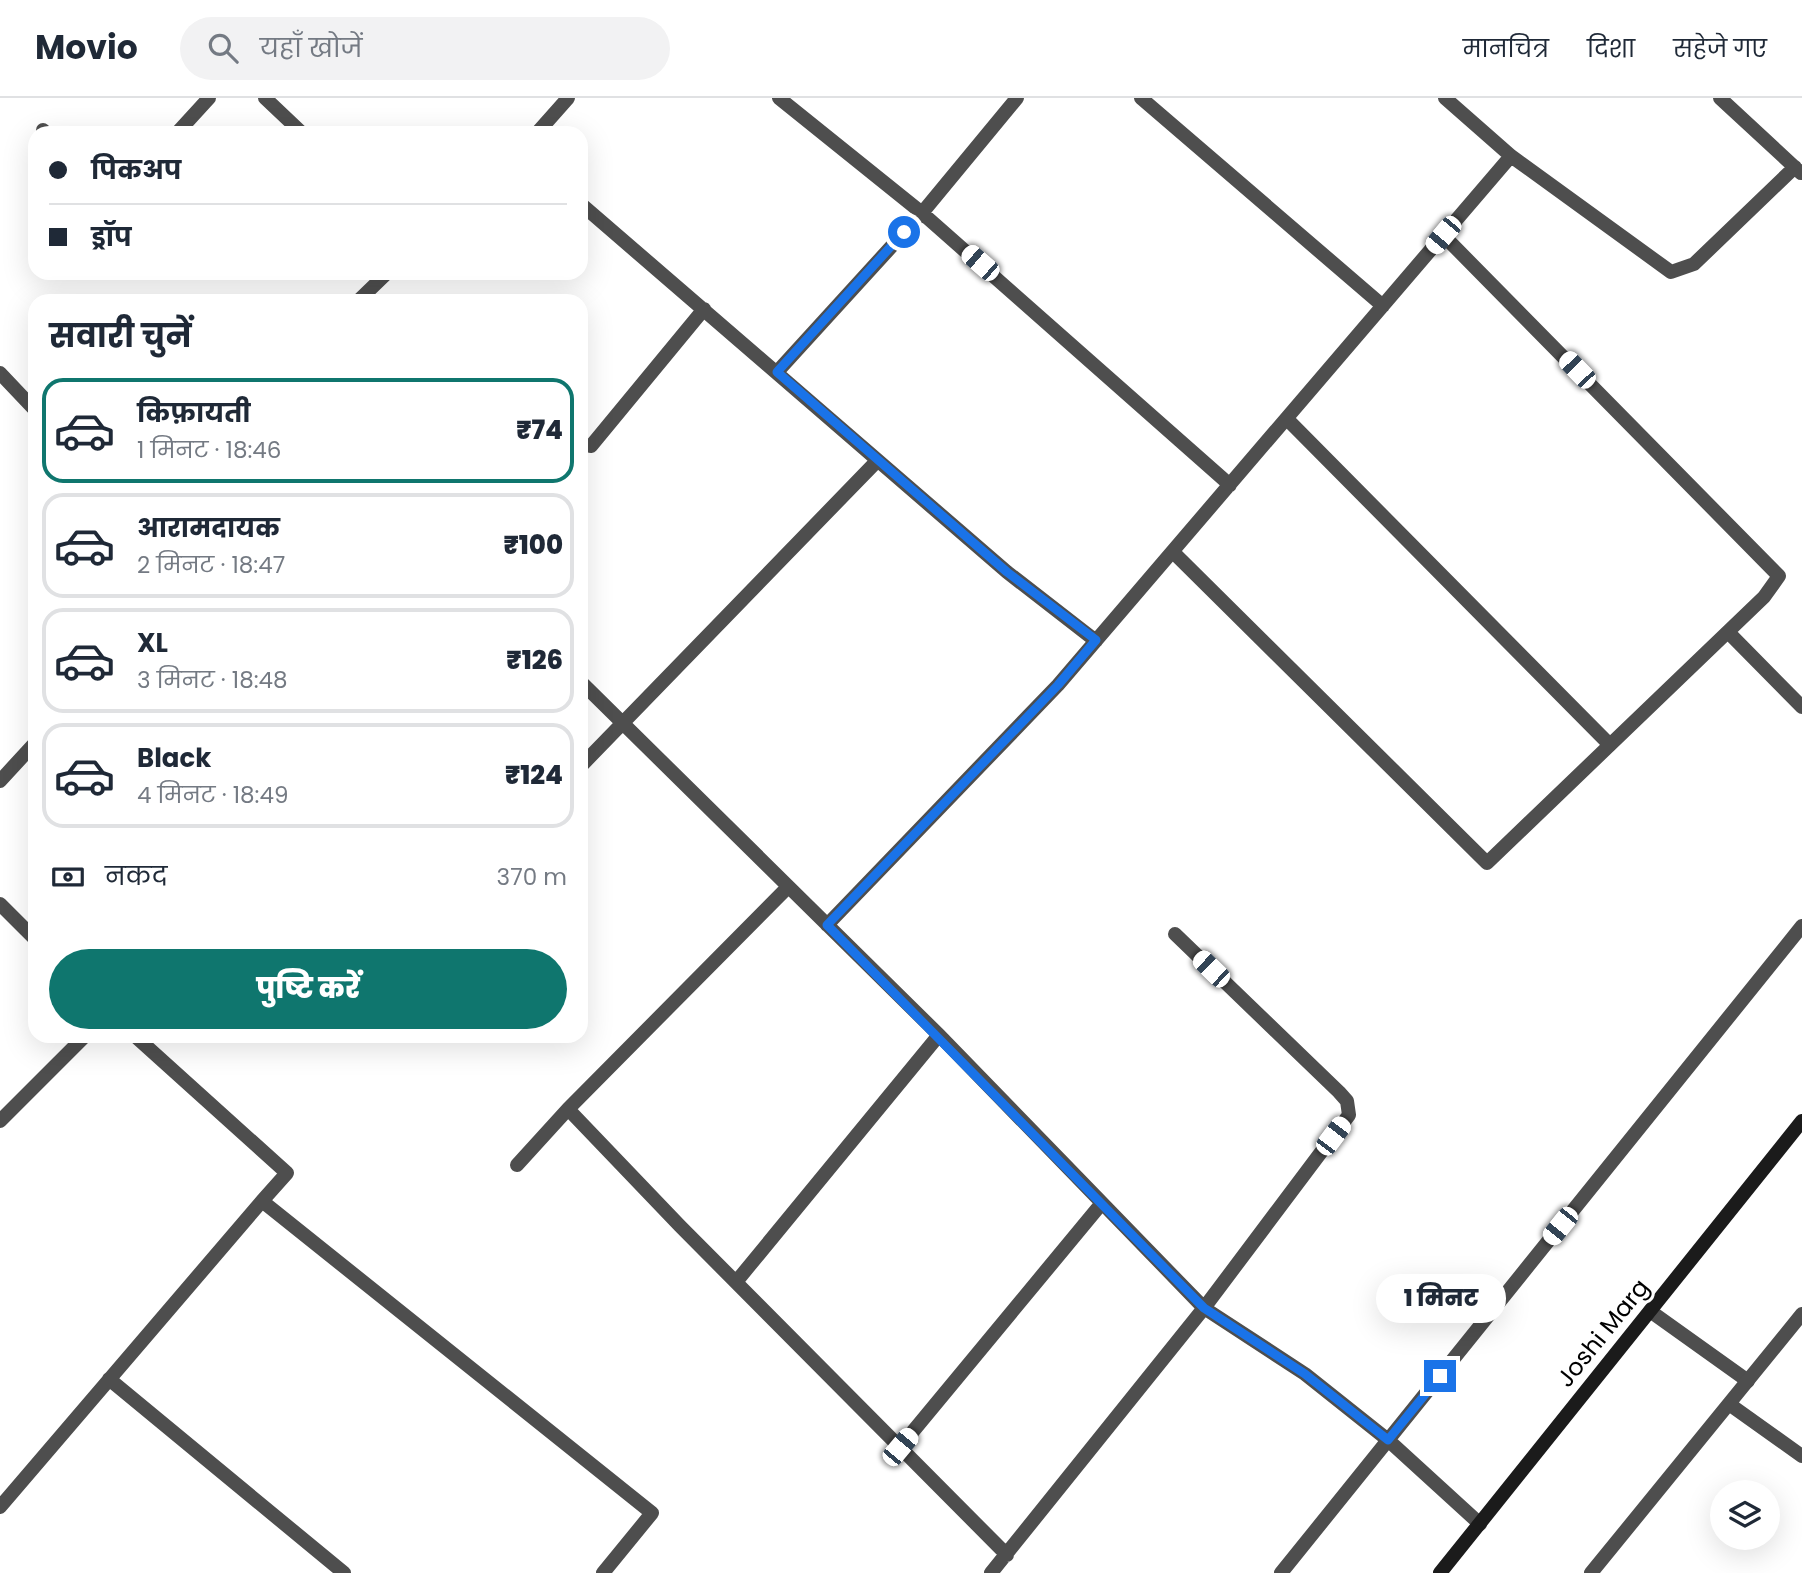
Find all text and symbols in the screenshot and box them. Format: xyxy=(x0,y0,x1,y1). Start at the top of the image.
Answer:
search box xyxy=(180,17,670,80)
text: Movio xyxy=(35,24,138,71)
icon: search xyxy=(204,29,242,67)
text: यहाँ खोजें xyxy=(260,30,362,66)
text: मानचित्र xyxy=(1463,32,1549,65)
text: दिशा xyxy=(1587,32,1635,65)
text: सहेजे गए xyxy=(1673,32,1767,65)
text: पिकअप xyxy=(91,152,181,188)
car xyxy=(1422,212,1465,258)
route start xyxy=(888,216,920,248)
text: ड्रॉप xyxy=(91,219,132,255)
car xyxy=(958,241,1003,285)
text: सवारी चुनें xyxy=(49,313,191,358)
car xyxy=(1555,348,1600,392)
text: किफ़ायती xyxy=(137,395,251,431)
icon: car xyxy=(53,399,116,462)
text: ₹74 xyxy=(516,412,563,448)
text: 1 मिनट · 18:46 xyxy=(137,434,281,466)
text: आरामदायक xyxy=(137,510,280,546)
icon: car xyxy=(53,514,116,577)
text: ₹100 xyxy=(503,527,563,563)
text: 2 मिनट · 18:47 xyxy=(137,549,285,581)
text: XL xyxy=(137,625,168,661)
icon: car xyxy=(53,629,116,692)
text: ₹126 xyxy=(506,642,563,678)
text: 3 मिनट · 18:48 xyxy=(137,664,288,696)
text: Black xyxy=(137,740,211,776)
icon: car xyxy=(53,744,116,807)
text: ₹124 xyxy=(505,757,563,793)
text: 4 मिनट · 18:49 xyxy=(137,779,288,811)
icon: cash xyxy=(49,858,87,896)
text: नकद xyxy=(105,858,167,894)
text: 370 m xyxy=(497,861,567,893)
car xyxy=(1189,947,1234,991)
button: पुष्टि करें xyxy=(49,949,567,1029)
car xyxy=(1312,1113,1355,1159)
car xyxy=(1539,1203,1582,1249)
street label: Joshi Marg xyxy=(1549,1272,1656,1394)
callout: 1 मिनट xyxy=(1375,1274,1505,1324)
text: 1 मिनट xyxy=(1404,1282,1478,1314)
route end xyxy=(1424,1360,1456,1392)
car xyxy=(879,1424,922,1470)
map controls xyxy=(1710,1480,1780,1550)
button: layers xyxy=(1710,1480,1780,1550)

